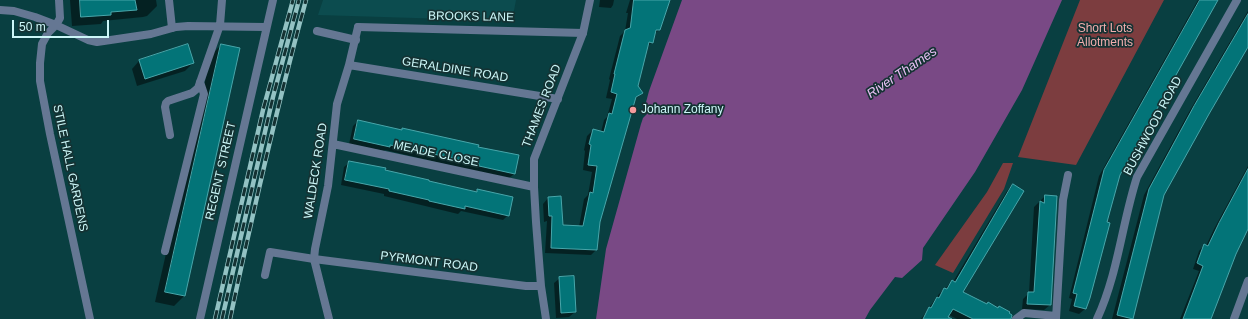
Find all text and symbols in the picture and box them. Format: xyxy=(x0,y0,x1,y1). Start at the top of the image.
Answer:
street label: BROOKS LANE xyxy=(428,9,514,25)
scale bar xyxy=(14,12,111,38)
text: 50 m xyxy=(19,20,46,34)
park label: Short Lots Allotments xyxy=(1077,22,1133,50)
water label: River Thames xyxy=(864,44,940,102)
street label: GERALDINE ROAD xyxy=(401,54,509,86)
street label: THAMES ROAD xyxy=(520,62,564,150)
street label: BUSHWOOD ROAD xyxy=(1121,74,1185,178)
street label: STILE HALL GARDENS xyxy=(50,103,90,233)
place label: Johann Zoffany xyxy=(641,103,724,117)
marker: Johann Zoffany xyxy=(628,105,638,115)
street label: REGENT STREET xyxy=(203,120,239,222)
street label: WALDECK ROAD xyxy=(301,122,331,220)
street label: MEADE CLOSE xyxy=(392,138,480,170)
street label: PYRMONT ROAD xyxy=(379,249,479,275)

